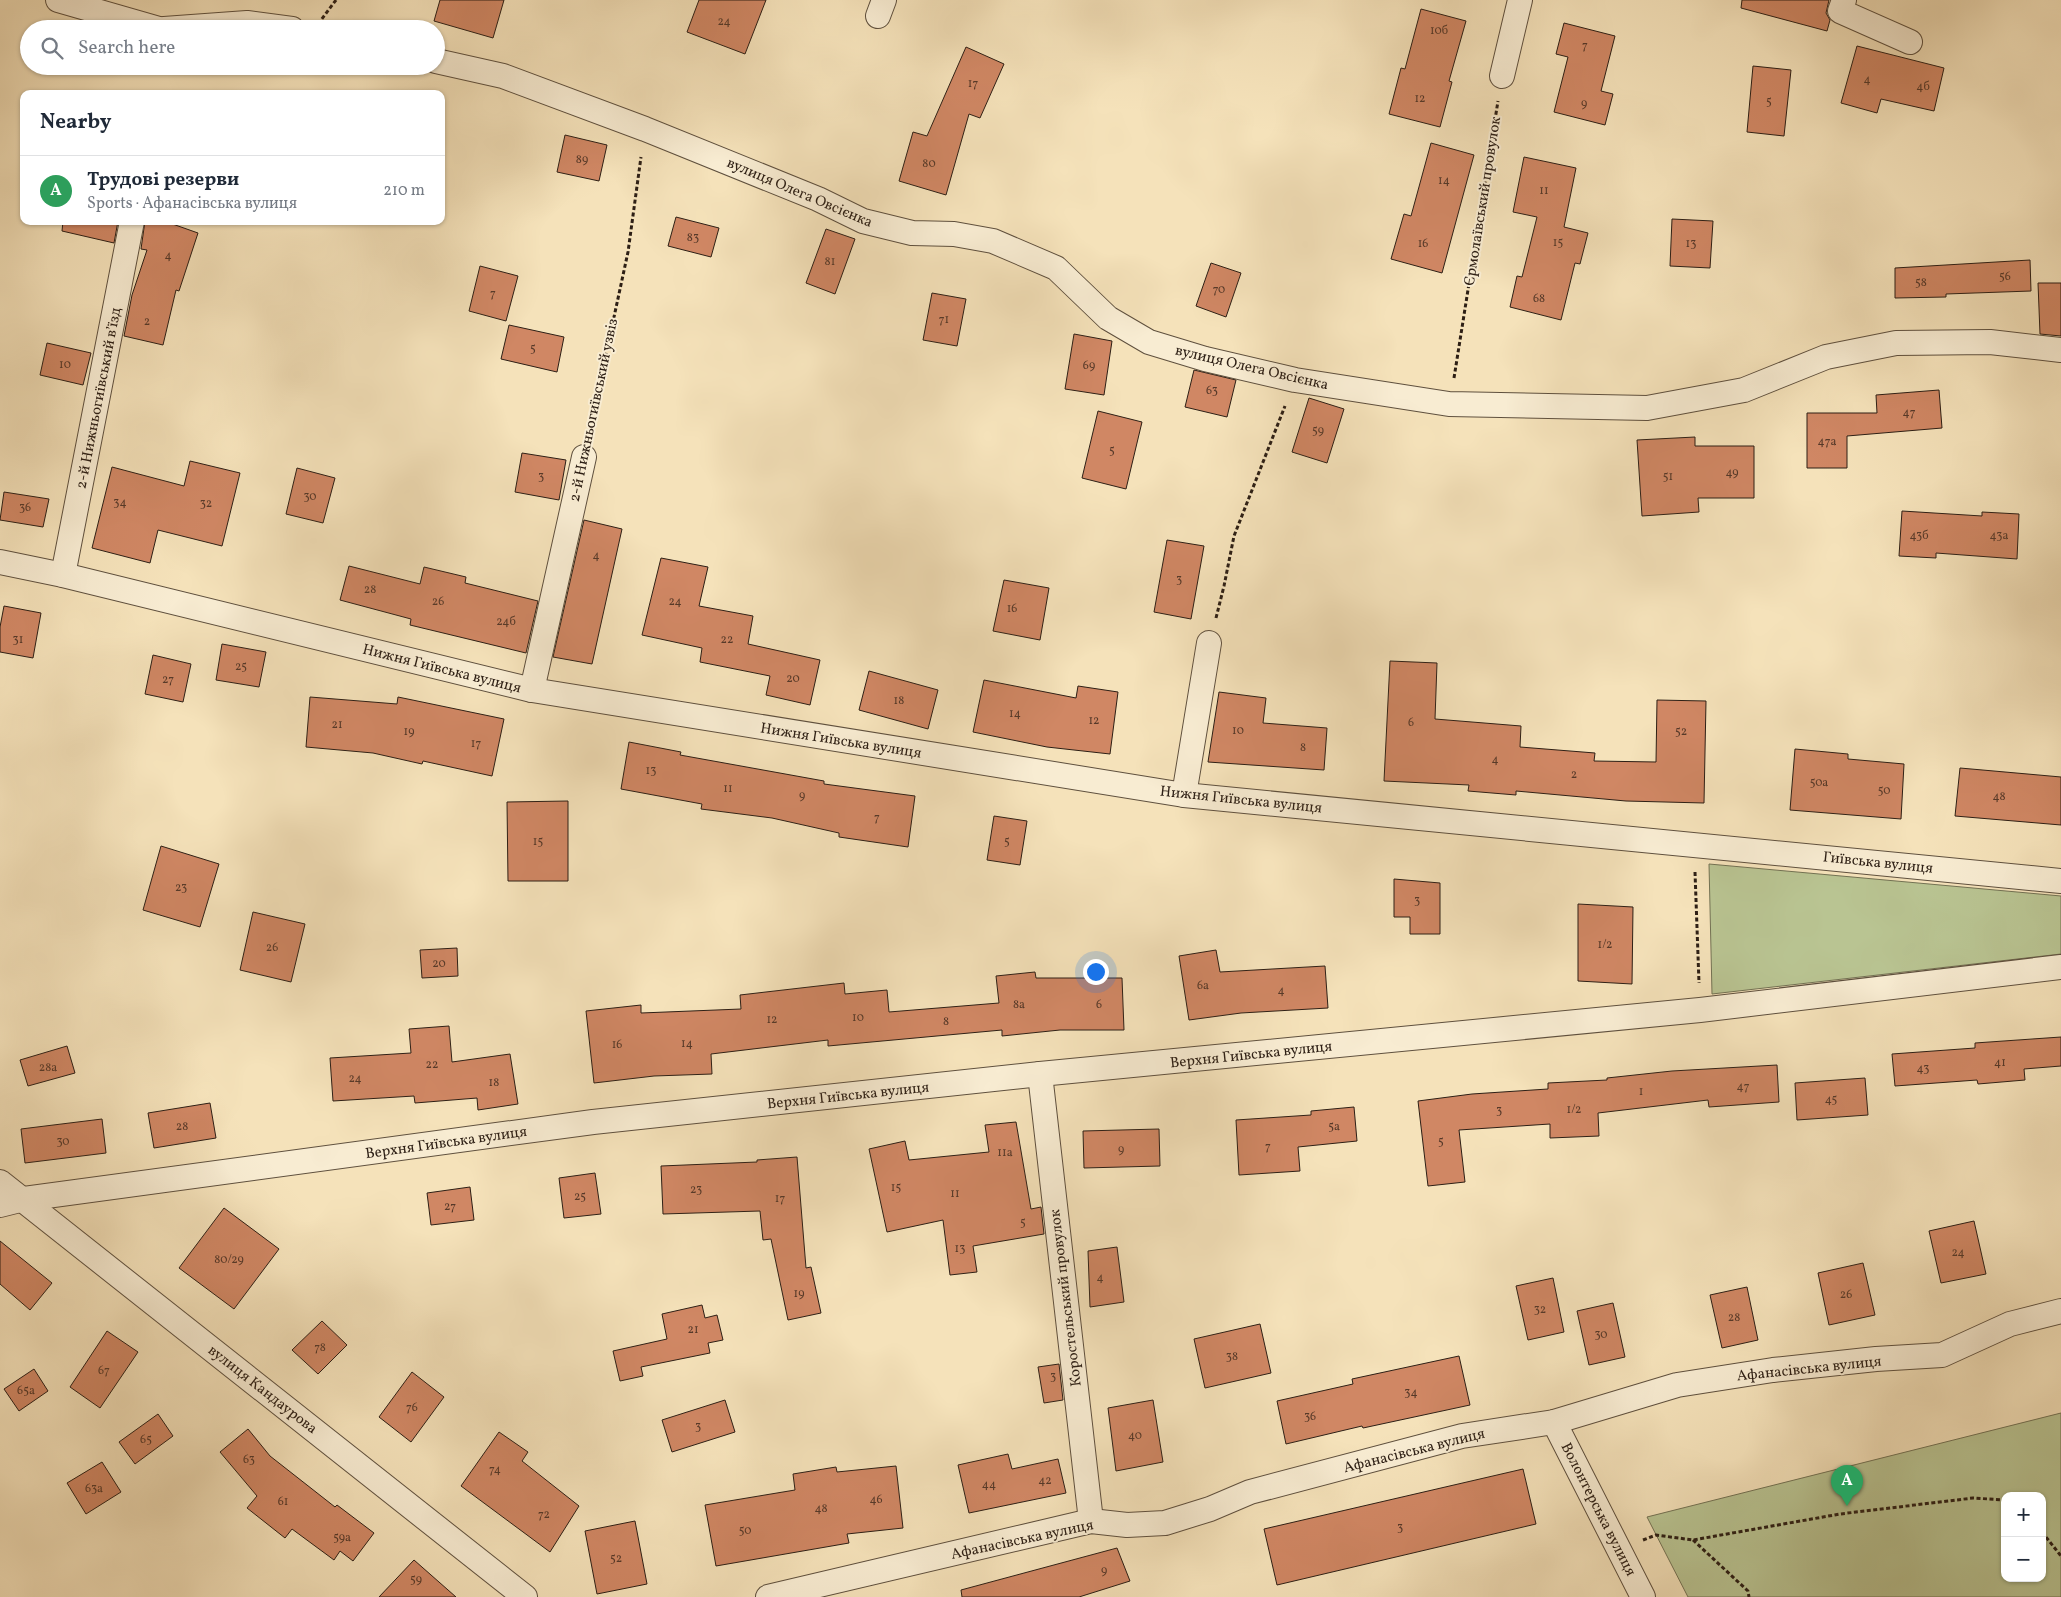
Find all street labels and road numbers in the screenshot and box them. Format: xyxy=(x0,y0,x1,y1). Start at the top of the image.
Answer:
street label: Єрмолаївський провулок xyxy=(1460,115,1507,287)
street label: вулиця Олега Овсієнка xyxy=(723,153,876,234)
street label: 2-й Нижньогиївський в’їзд xyxy=(72,305,127,491)
street label: 2-й Нижньогиївський узвіз xyxy=(565,317,624,504)
street label: вулиця Олега Овсієнка xyxy=(1173,341,1330,396)
street label: Нижня Гиївська вулиця xyxy=(360,640,523,699)
street label: Нижня Гиївська вулиця xyxy=(759,718,923,765)
street label: Нижня Гиївська вулиця xyxy=(1159,782,1323,819)
street label: Гиївська вулиця xyxy=(1822,847,1934,880)
street label: Верхня Гиївська вулиця xyxy=(1169,1037,1334,1074)
street label: Верхня Гиївська вулиця xyxy=(766,1078,931,1115)
street label: Верхня Гиївська вулиця xyxy=(364,1122,529,1165)
street label: Коростельський провулок xyxy=(1045,1208,1088,1388)
street label: вулиця Кандаурова xyxy=(203,1341,321,1440)
street label: Афанасівська вулиця xyxy=(1736,1351,1883,1388)
street label: Афанасівська вулиця xyxy=(1341,1424,1488,1479)
street label: Волонтерська вулиця xyxy=(1555,1439,1641,1580)
street label: Афанасівська вулиця xyxy=(949,1515,1096,1566)

